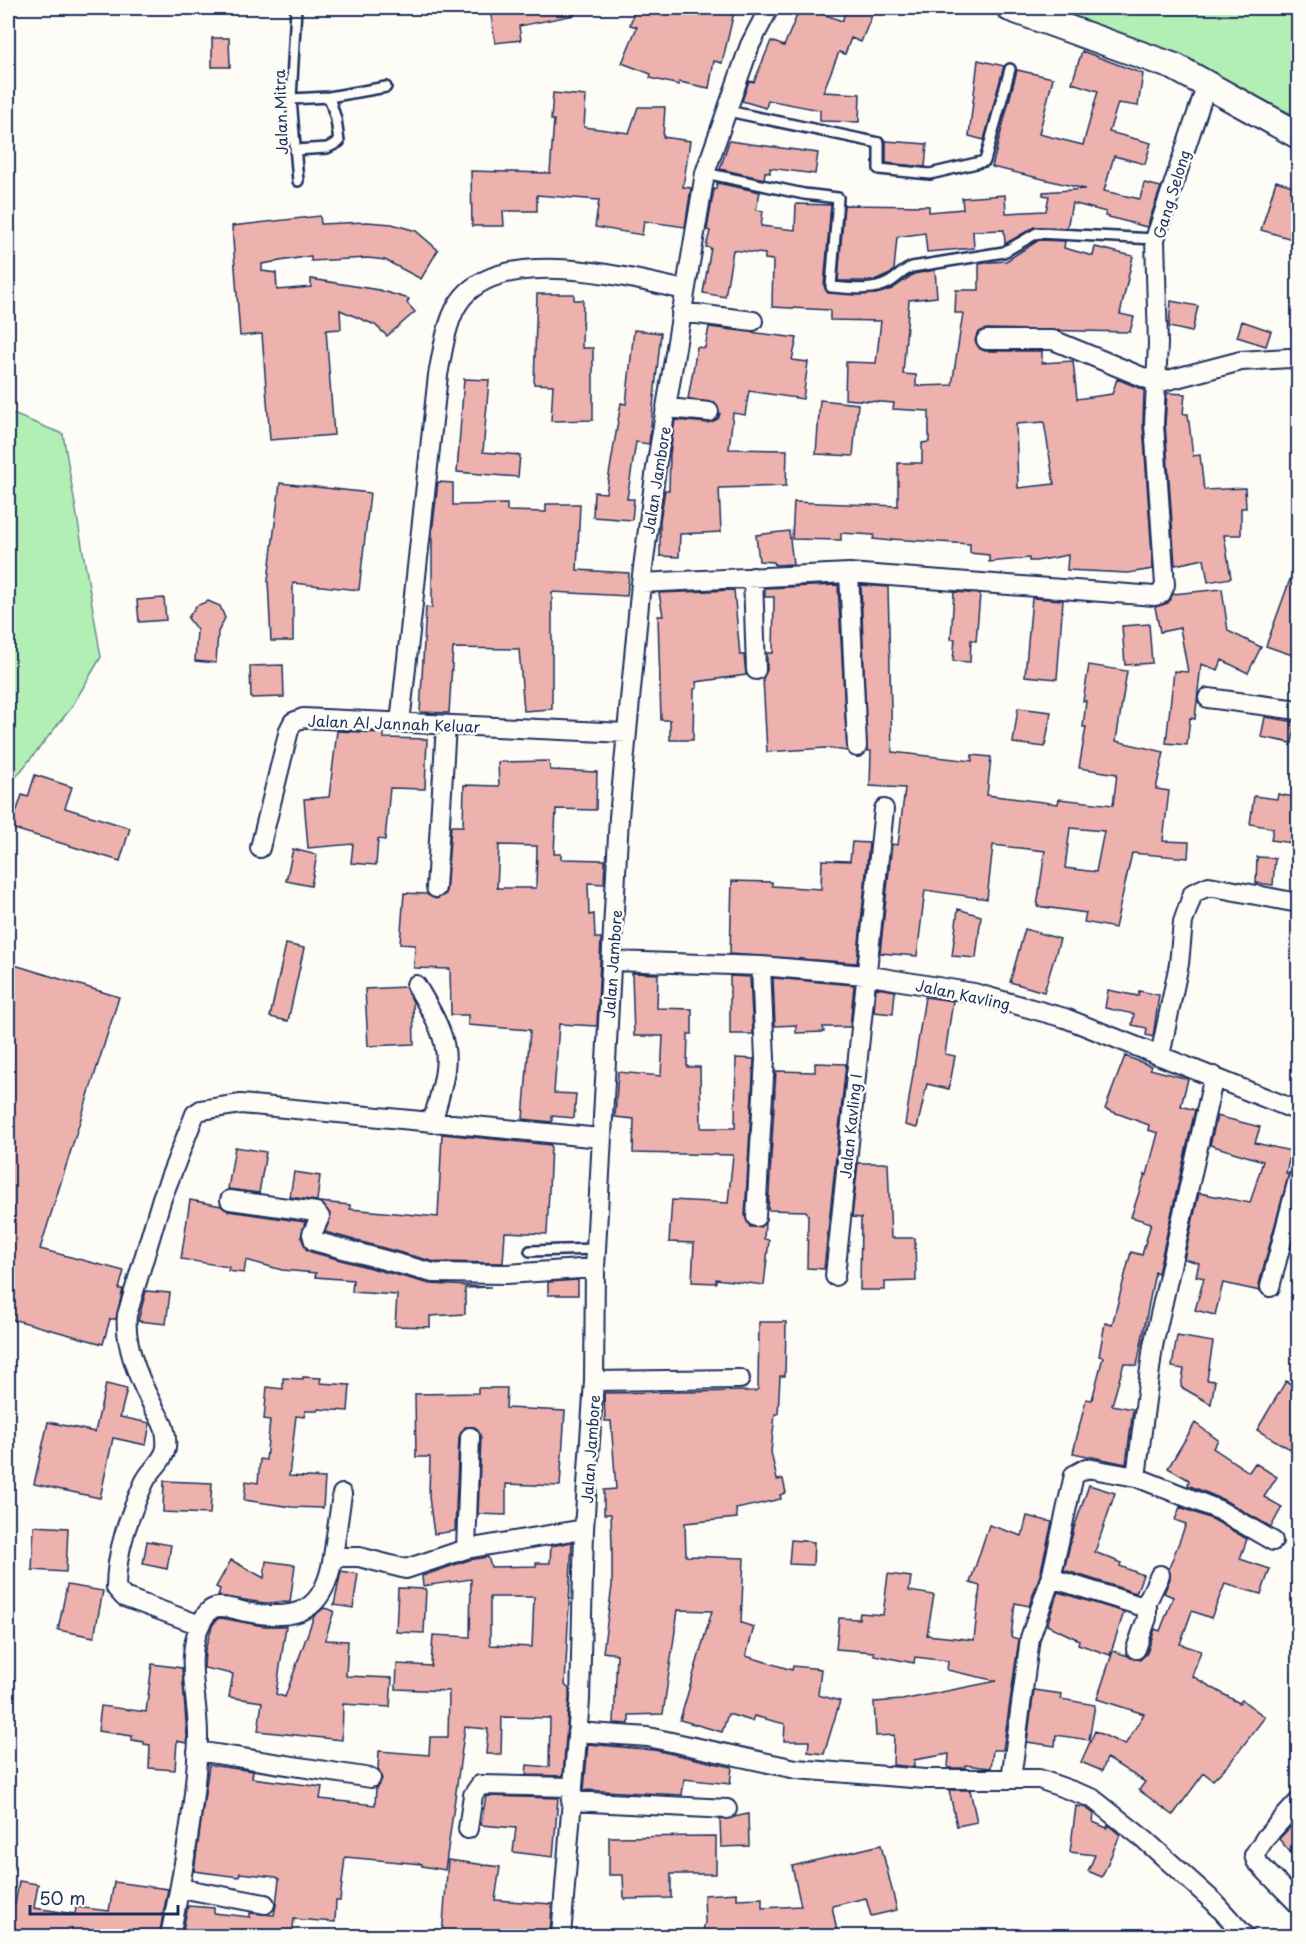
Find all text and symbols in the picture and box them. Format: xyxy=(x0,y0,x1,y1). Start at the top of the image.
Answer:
street label: Jalan Mitra xyxy=(267,68,293,155)
street label: Gang Selong xyxy=(1147,147,1195,241)
street label: Jalan Jambore xyxy=(636,424,676,536)
street label: Jalan Al Jannah Keluar xyxy=(307,708,481,738)
street label: Jalan Jambore xyxy=(597,909,627,1019)
street label: Jalan Kavling xyxy=(914,973,1012,1015)
street label: Jalan Kavling I xyxy=(833,1072,867,1180)
street label: Jalan Jambore xyxy=(575,1394,605,1504)
scale bar xyxy=(30,1878,178,1916)
text: 50 m xyxy=(39,1884,86,1911)

